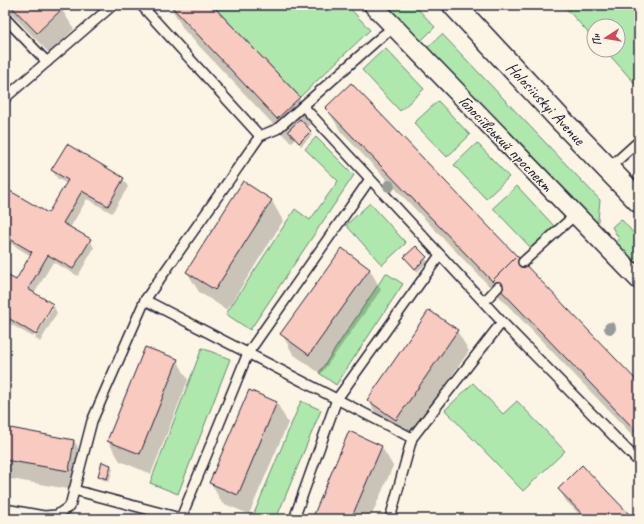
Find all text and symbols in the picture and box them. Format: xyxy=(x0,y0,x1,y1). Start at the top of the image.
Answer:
north arrow xyxy=(586,18,626,58)
text: Пн xyxy=(588,32,604,47)
street label: Holosiivskyi Avenue xyxy=(502,57,591,150)
street label: Голосіївський проспект xyxy=(454,91,557,196)

